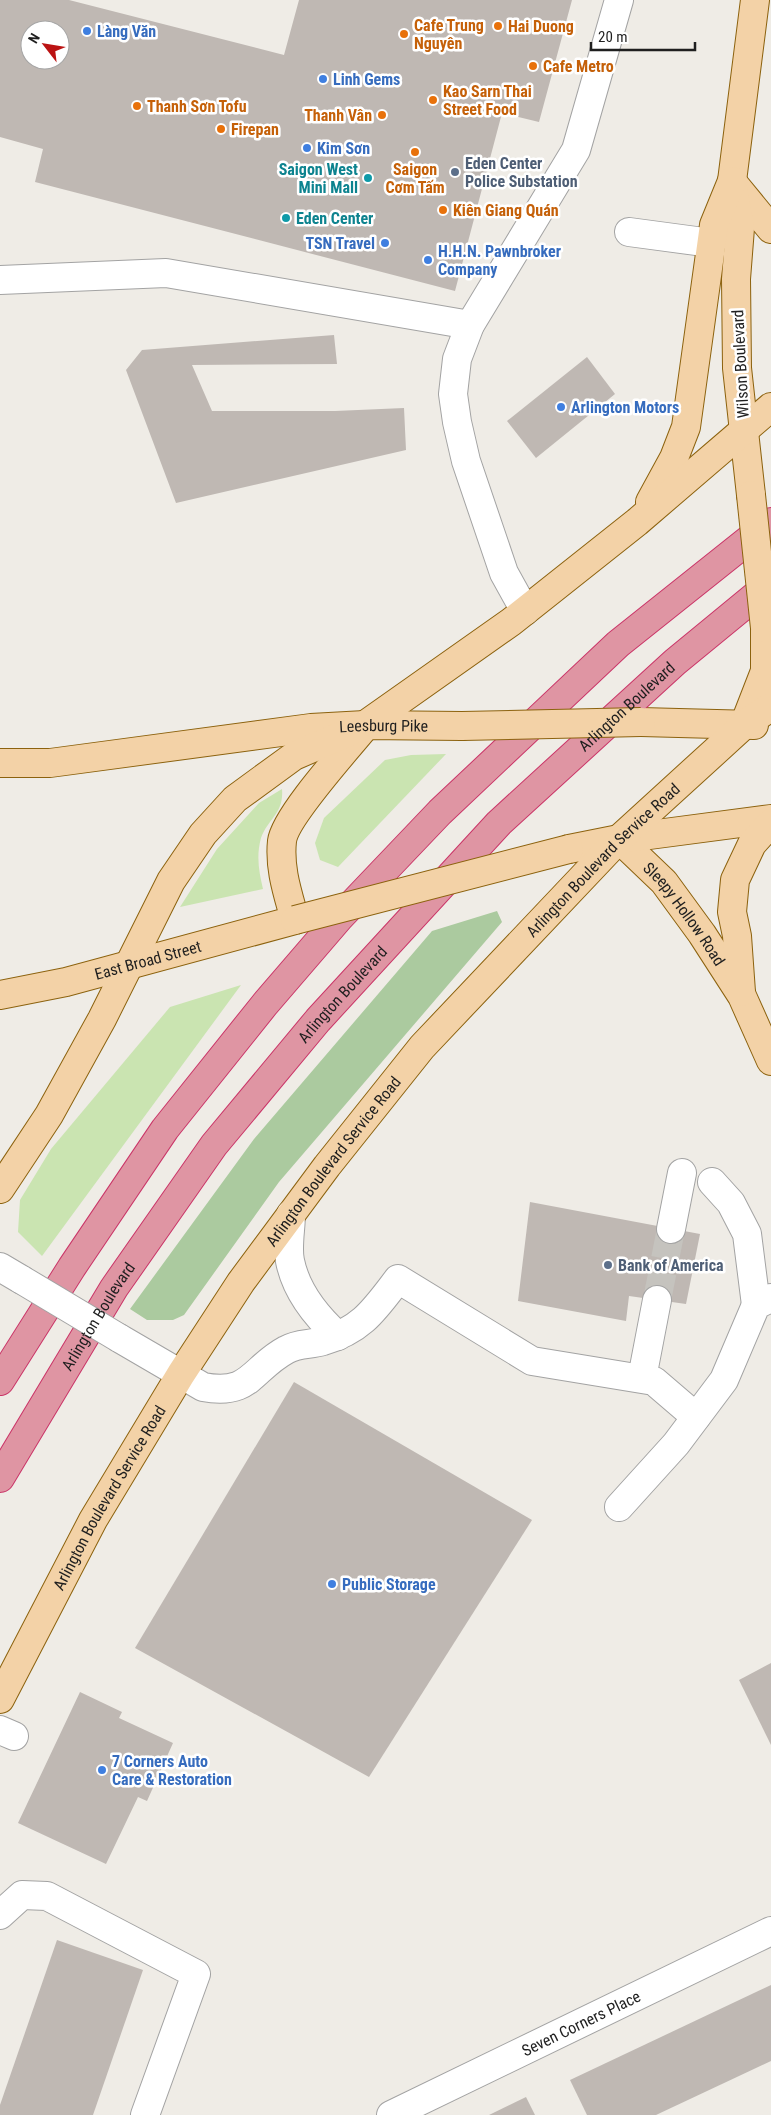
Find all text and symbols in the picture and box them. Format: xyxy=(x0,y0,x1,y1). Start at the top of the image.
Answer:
place label: Cafe Trung Nguyên xyxy=(414,16,484,53)
place label: Hai Duong xyxy=(508,17,574,36)
north arrow xyxy=(20,20,70,70)
marker: Hai Duong xyxy=(492,20,504,32)
scale bar xyxy=(591,20,695,52)
place label: Làng Văn xyxy=(97,22,156,41)
marker: Làng Văn xyxy=(81,25,93,37)
marker: Cafe Trung Nguyên xyxy=(398,28,410,40)
text: 20 m xyxy=(598,28,628,46)
text: N xyxy=(25,31,43,46)
place label: Cafe Metro xyxy=(543,57,614,76)
marker: Cafe Metro xyxy=(527,60,539,72)
place label: Linh Gems xyxy=(333,70,400,89)
marker: Linh Gems xyxy=(317,73,329,85)
place label: Kao Sarn Thai Street Food xyxy=(443,82,532,119)
marker: Kao Sarn Thai Street Food xyxy=(427,94,439,106)
place label: Thanh Sơn Tofu xyxy=(147,97,247,116)
marker: Thanh Sơn Tofu xyxy=(131,100,143,112)
place label: Thanh Vân xyxy=(304,106,372,125)
marker: Thanh Vân xyxy=(376,109,388,121)
place label: Firepan xyxy=(231,120,279,139)
marker: Firepan xyxy=(215,123,227,135)
place label: Kim Sơn xyxy=(317,139,370,158)
marker: Kim Sơn xyxy=(301,142,313,154)
marker: Saigon Cơm Tấm xyxy=(409,146,421,158)
place label: Eden Center Police Substation xyxy=(465,154,578,191)
place label: Saigon West Mini Mall xyxy=(279,160,358,197)
place label: Saigon Cơm Tấm xyxy=(385,160,445,197)
marker: Eden Center Police Substation xyxy=(449,166,461,178)
marker: Saigon West Mini Mall xyxy=(362,172,374,184)
place label: Kiên Giang Quán xyxy=(453,201,559,220)
marker: Kiên Giang Quán xyxy=(437,204,449,216)
place label: Eden Center xyxy=(296,209,373,228)
marker: Eden Center xyxy=(280,212,292,224)
place label: TSN Travel xyxy=(305,234,375,253)
marker: TSN Travel xyxy=(379,237,391,249)
place label: H.H.N. Pawnbroker Company xyxy=(438,242,561,279)
marker: H.H.N. Pawnbroker Company xyxy=(422,254,434,266)
street label: Wilson Boulevard xyxy=(728,309,753,419)
place label: Arlington Motors xyxy=(571,398,679,417)
marker: Arlington Motors xyxy=(555,401,567,413)
street label: Arlington Boulevard xyxy=(575,658,679,756)
street label: Leesburg Pike xyxy=(339,716,428,736)
street label: Arlington Boulevard Service Road xyxy=(522,779,684,941)
street label: Sleepy Hollow Road xyxy=(639,859,729,969)
street label: East Broad Street xyxy=(93,937,204,984)
street label: Arlington Boulevard xyxy=(294,942,391,1047)
street label: Arlington Boulevard Service Road xyxy=(262,1073,405,1250)
place label: Bank of America xyxy=(618,1256,724,1275)
street label: Arlington Boulevard xyxy=(58,1259,139,1374)
marker: Bank of America xyxy=(602,1259,614,1271)
street label: Arlington Boulevard Service Road xyxy=(49,1402,170,1593)
place label: Public Storage xyxy=(342,1575,436,1594)
marker: Public Storage xyxy=(326,1578,338,1590)
place label: 7 Corners Auto Care & Restoration xyxy=(112,1752,232,1789)
marker: 7 Corners Auto Care & Restoration xyxy=(96,1764,108,1776)
street label: Seven Corners Place xyxy=(519,1987,644,2060)

